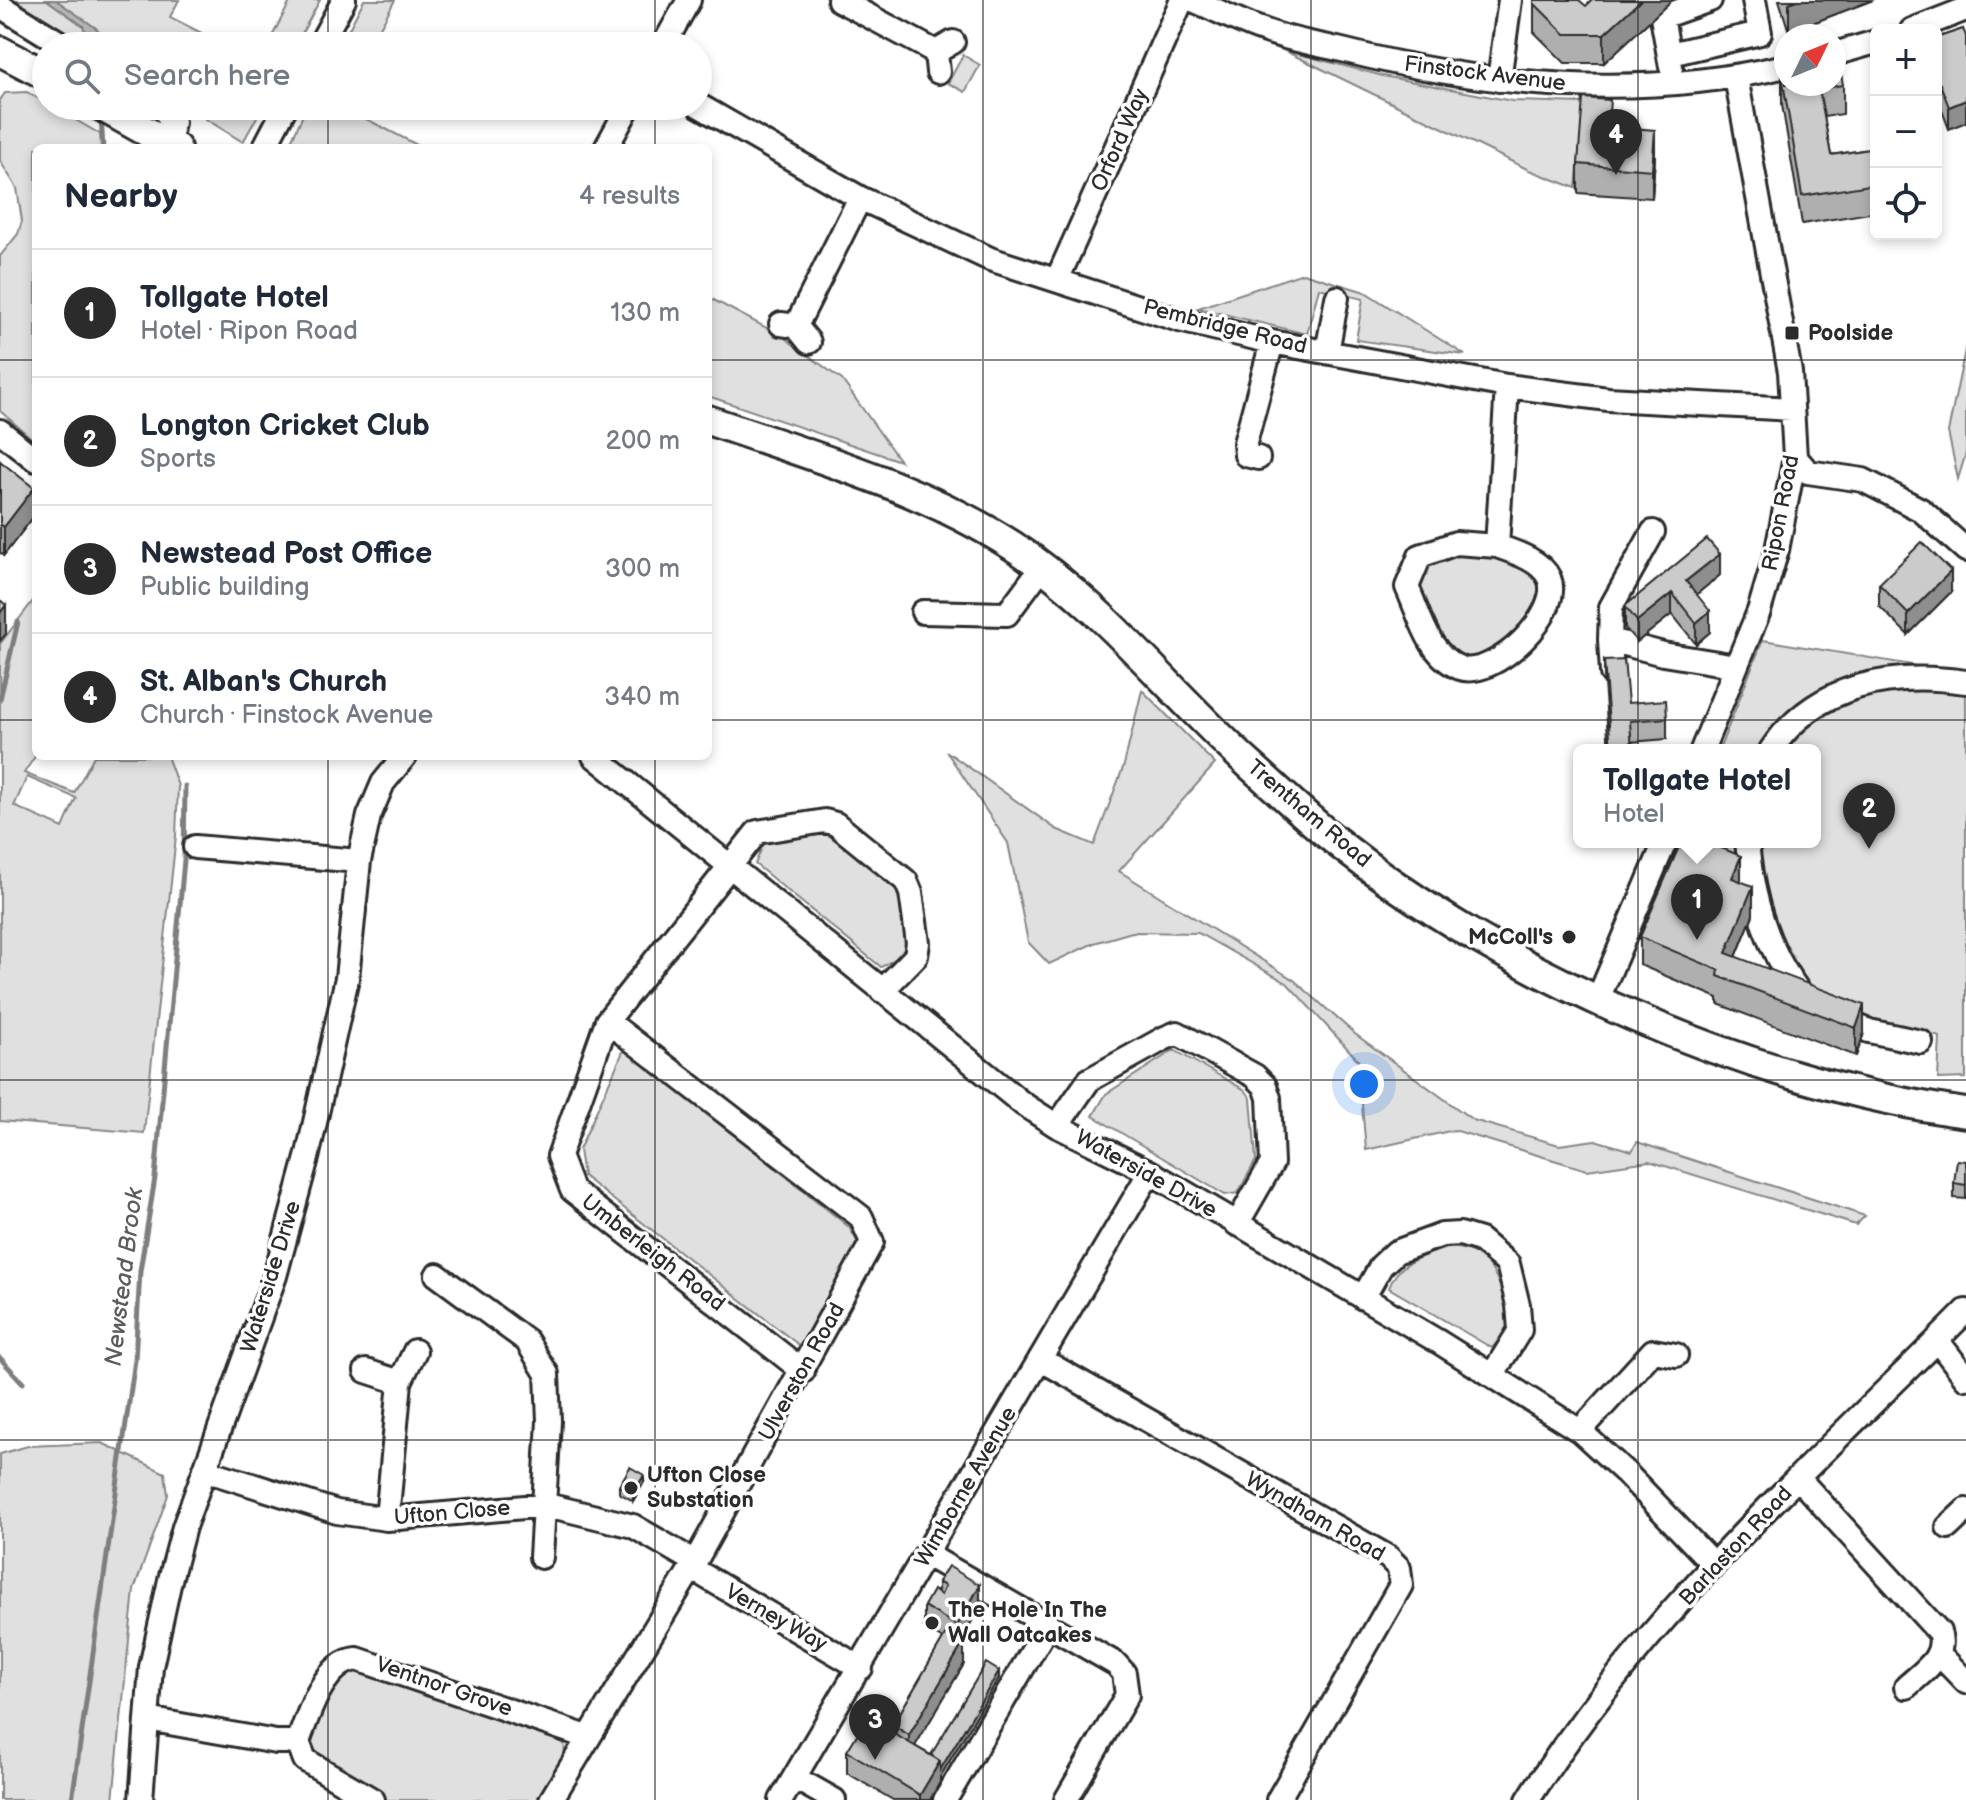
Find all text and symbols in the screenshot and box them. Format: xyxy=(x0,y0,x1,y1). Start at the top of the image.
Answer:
north arrow xyxy=(1774,24,1846,96)
map controls xyxy=(1870,24,1942,240)
button: + xyxy=(1870,24,1942,96)
search box xyxy=(32,32,712,120)
street label: Finstock Avenue xyxy=(1403,51,1567,97)
icon: search xyxy=(60,54,104,98)
text: Search here xyxy=(124,58,290,94)
street label: Orford Way xyxy=(1085,84,1155,196)
button: − xyxy=(1870,96,1942,168)
pin: 4 xyxy=(1590,109,1642,175)
button: locate xyxy=(1870,168,1942,240)
text: Nearby xyxy=(64,176,178,217)
text: 4 results xyxy=(579,181,680,212)
text: Tollgate Hotel xyxy=(140,280,329,316)
street label: Pembridge Road xyxy=(1141,294,1309,360)
text: 1 xyxy=(85,298,95,329)
text: 130 m xyxy=(610,298,680,329)
text: Hotel · Ripon Road xyxy=(140,316,358,347)
place label: Poolside xyxy=(1808,320,1893,347)
marker: Poolside xyxy=(1783,324,1801,342)
text: Longton Cricket Club xyxy=(140,408,430,444)
text: 2 xyxy=(82,426,98,457)
text: 200 m xyxy=(606,426,680,457)
text: Sports xyxy=(140,444,216,475)
street label: Ripon Road xyxy=(1757,453,1805,573)
text: Newstead Post Office xyxy=(140,536,432,572)
text: 3 xyxy=(82,554,98,585)
text: 300 m xyxy=(605,554,680,585)
text: Public building xyxy=(140,572,309,603)
text: St. Alban's Church xyxy=(140,664,387,700)
text: 4 xyxy=(82,682,98,713)
text: 340 m xyxy=(604,682,680,713)
text: Church · Finstock Avenue xyxy=(140,700,433,731)
popup xyxy=(1573,744,1821,848)
street label: Trentham Road xyxy=(1241,754,1377,874)
text: Tollgate Hotel xyxy=(1603,763,1791,799)
pin: 2 xyxy=(1843,783,1895,849)
text: Hotel xyxy=(1603,799,1665,830)
pin: 1 xyxy=(1671,874,1723,940)
place label: McColl's xyxy=(1468,924,1553,951)
marker: McColl's xyxy=(1560,928,1578,946)
your location xyxy=(1344,1064,1384,1104)
street label: Waterside Drive xyxy=(1070,1124,1222,1224)
water label: Newstead Brook xyxy=(99,1185,149,1368)
street label: Umberleigh Road xyxy=(576,1189,730,1317)
street label: Waterside Drive xyxy=(235,1198,307,1356)
street label: Ulverston Road xyxy=(753,1298,851,1446)
street label: Wimborne Avenue xyxy=(909,1402,1023,1572)
place label: Ufton Close Substation xyxy=(647,1462,766,1514)
street label: Wyndham Road xyxy=(1240,1466,1390,1568)
marker: Ufton Close Substation xyxy=(622,1479,640,1497)
street label: Barlaston Road xyxy=(1674,1481,1798,1611)
street label: Ufton Close xyxy=(393,1494,511,1532)
street label: Verney Way xyxy=(720,1578,832,1658)
place label: The Hole In The Wall Oatcakes xyxy=(948,1597,1107,1649)
marker: The Hole In The Wall Oatcakes xyxy=(923,1614,941,1632)
street label: Ventnor Grove xyxy=(372,1651,516,1723)
pin: 3 xyxy=(849,1694,901,1760)

